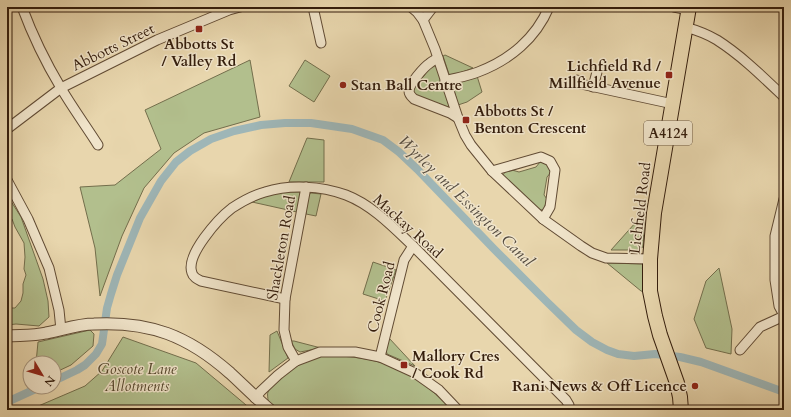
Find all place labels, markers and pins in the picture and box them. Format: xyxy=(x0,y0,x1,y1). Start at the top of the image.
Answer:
marker: Abbotts St / Valley Rd xyxy=(194,24,204,34)
place label: Abbotts St / Valley Rd xyxy=(162,34,237,71)
place label: Lichfield Rd / Millfield Avenue xyxy=(549,56,662,93)
marker: Lichfield Rd / Millfield Avenue xyxy=(664,70,674,80)
place label: Stan Ball Centre xyxy=(351,75,462,95)
marker: Stan Ball Centre xyxy=(338,80,348,90)
place label: Abbotts St / Benton Crescent xyxy=(474,101,587,138)
marker: Abbotts St / Benton Crescent xyxy=(461,115,471,125)
place label: Mallory Cres / Cook Rd xyxy=(412,346,500,383)
marker: Mallory Cres / Cook Rd xyxy=(399,360,409,370)
place label: Rani News & Off Licence xyxy=(512,376,687,396)
marker: Rani News & Off Licence xyxy=(690,381,700,391)

